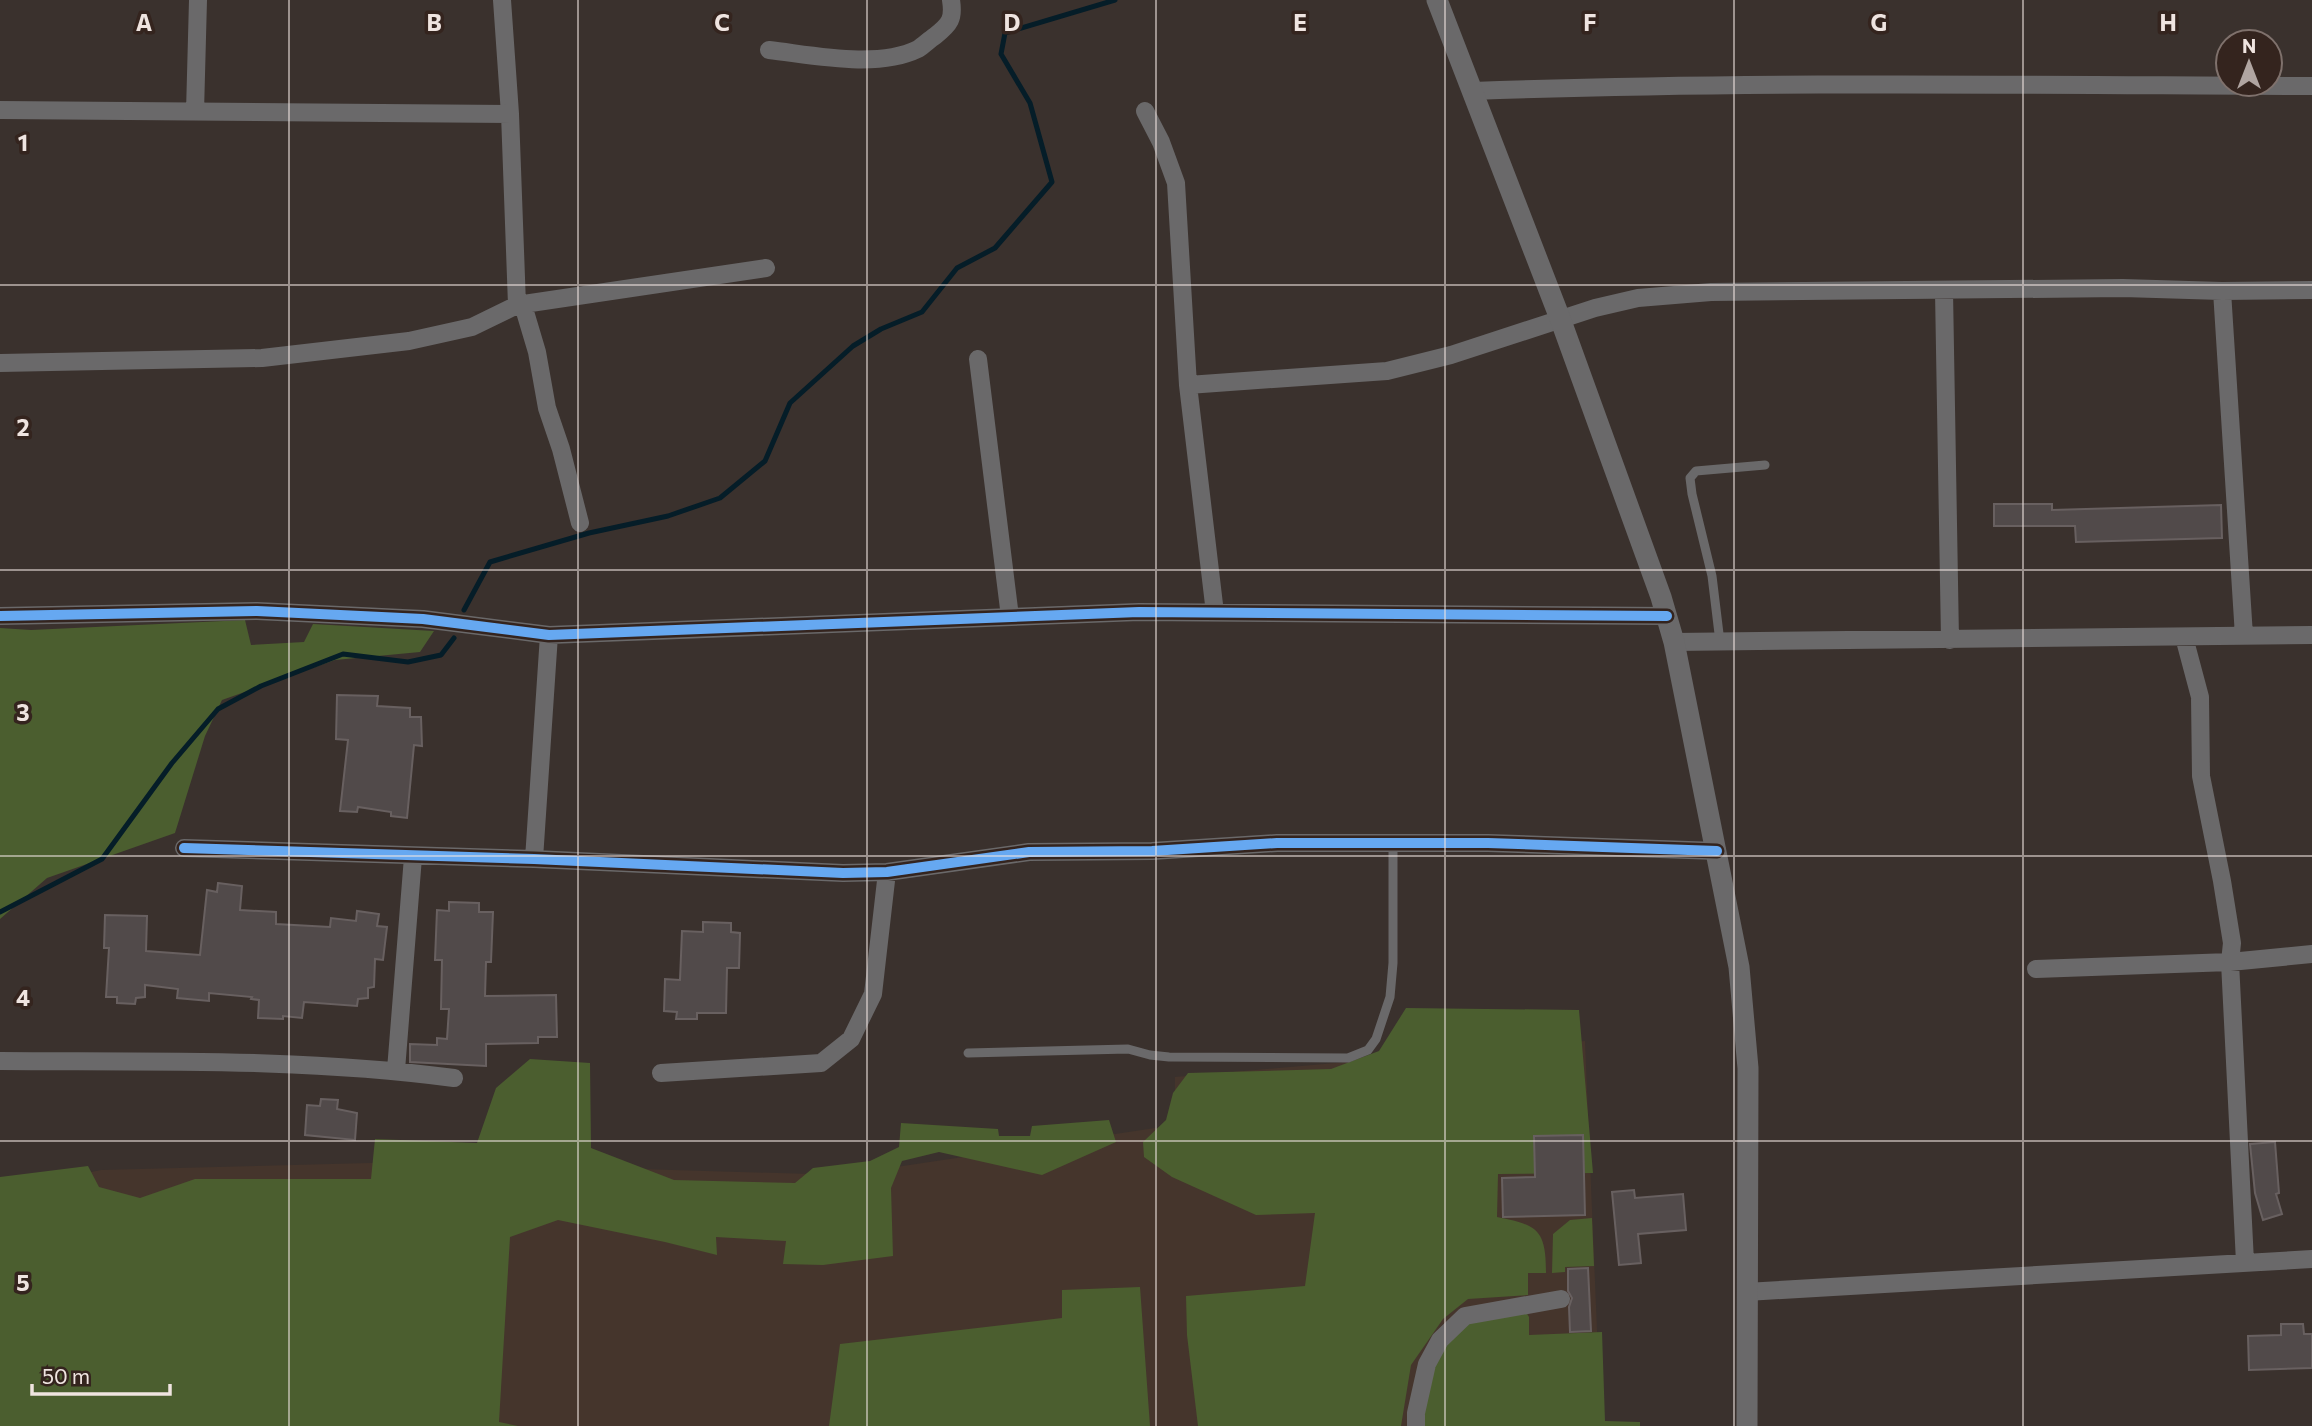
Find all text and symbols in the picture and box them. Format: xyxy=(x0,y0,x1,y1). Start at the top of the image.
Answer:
text: A xyxy=(136,8,153,36)
text: B xyxy=(426,8,442,36)
text: C xyxy=(714,8,730,36)
text: D xyxy=(1004,8,1021,36)
text: E xyxy=(1293,8,1307,36)
text: F xyxy=(1583,8,1597,36)
text: G xyxy=(1871,8,1887,36)
text: H xyxy=(2159,8,2177,36)
north arrow xyxy=(2214,28,2284,98)
text: N xyxy=(2242,34,2256,57)
text: 1 xyxy=(18,128,28,156)
text: 2 xyxy=(16,413,30,441)
text: 3 xyxy=(16,698,30,726)
text: 4 xyxy=(16,983,30,1011)
text: 5 xyxy=(16,1268,30,1296)
scale bar xyxy=(32,1352,170,1396)
text: 50 m xyxy=(42,1363,90,1388)

